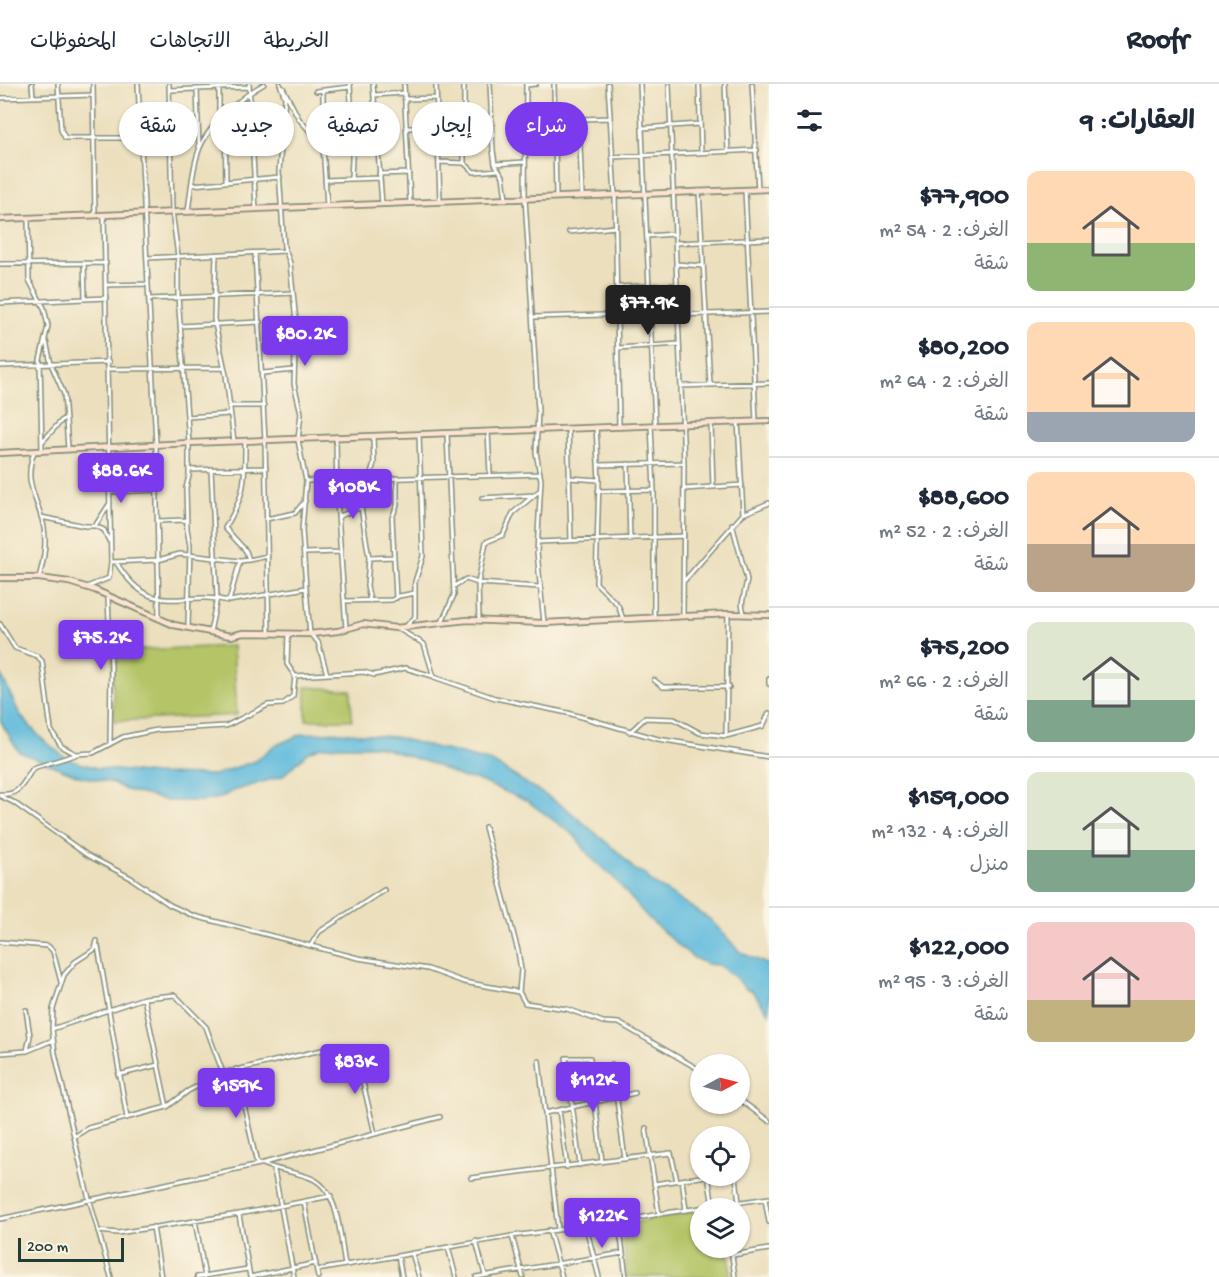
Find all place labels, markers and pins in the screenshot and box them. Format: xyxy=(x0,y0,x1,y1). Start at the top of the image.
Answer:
pin: $77.9K xyxy=(599,285,697,336)
pin: $80.2K xyxy=(256,316,354,367)
pin: $88.6K xyxy=(72,453,170,504)
pin: $108K xyxy=(311,469,395,520)
pin: $75.2K xyxy=(52,620,150,671)
pin: $83K xyxy=(319,1044,391,1095)
pin: $112K xyxy=(551,1062,635,1113)
pin: $159K xyxy=(194,1068,278,1119)
pin: $122K xyxy=(560,1198,644,1249)

